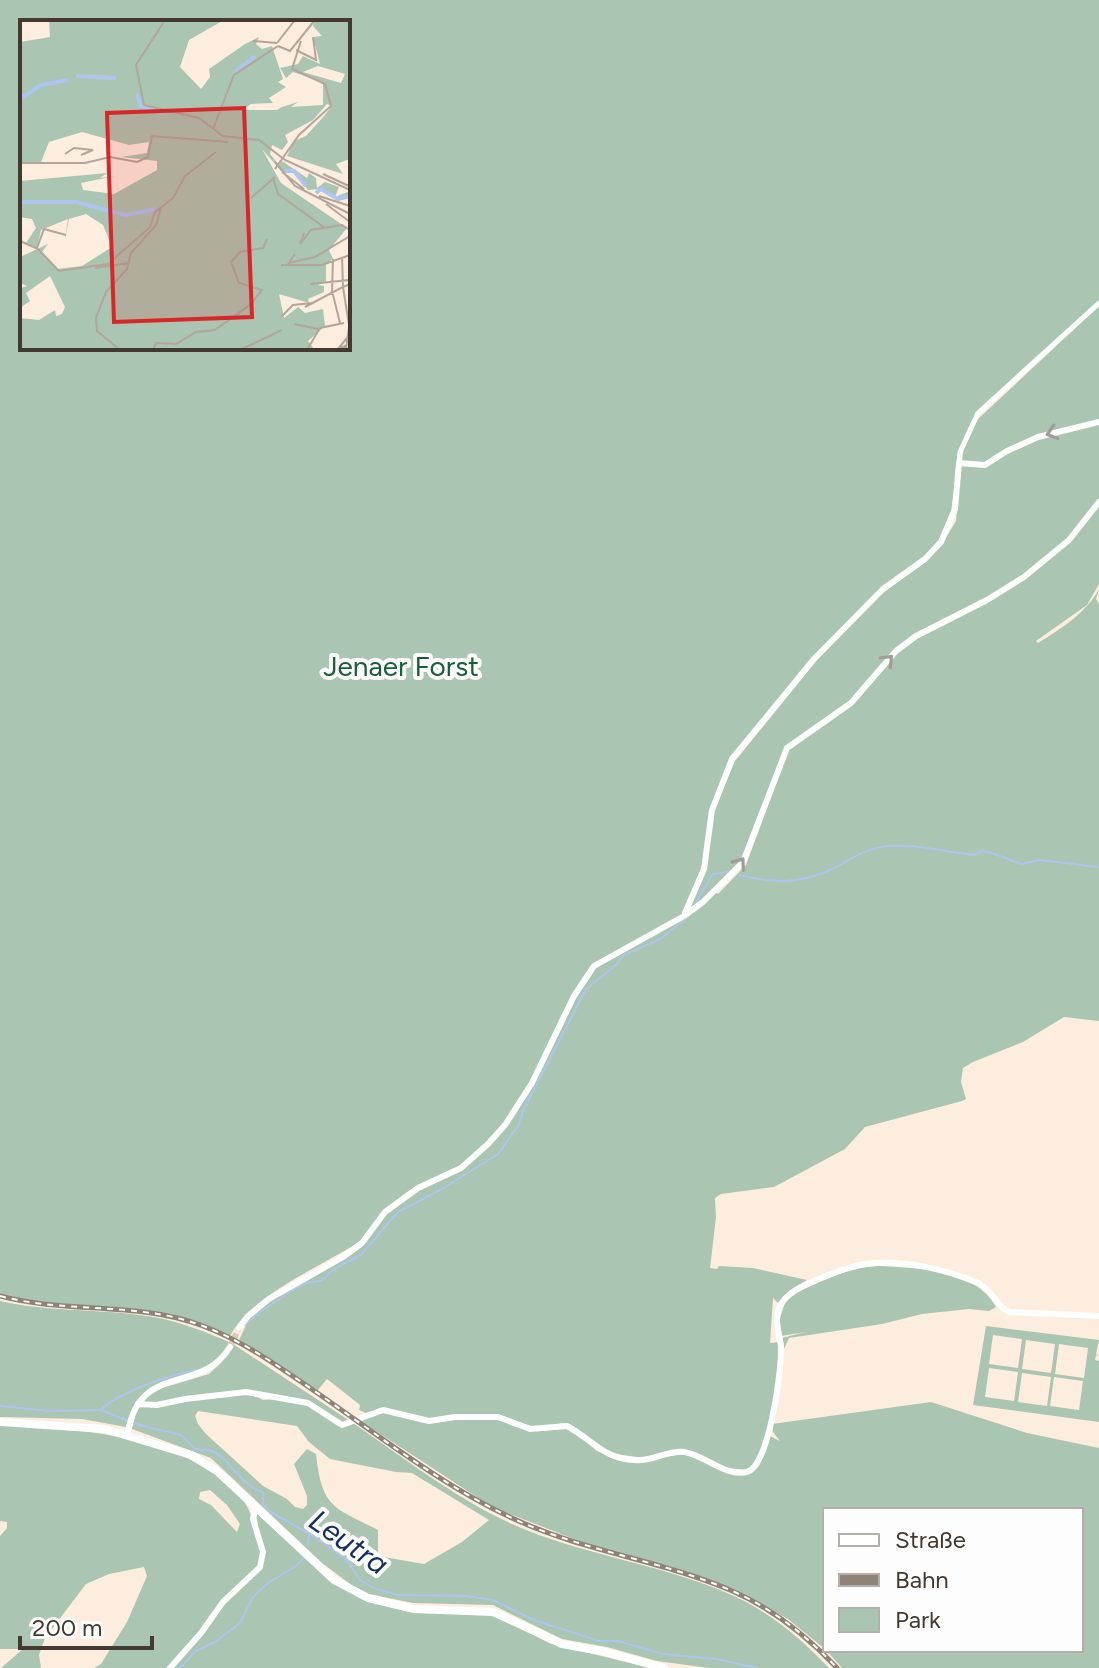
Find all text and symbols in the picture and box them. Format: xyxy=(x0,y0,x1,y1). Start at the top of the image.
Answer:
inset map xyxy=(20,20,350,350)
one-way arrow xyxy=(1045,423,1059,439)
park label: Jenaer Forst xyxy=(323,649,479,683)
one-way arrow xyxy=(878,655,893,669)
one-way arrow xyxy=(730,858,745,872)
water label: Leutra xyxy=(302,1502,396,1582)
legend xyxy=(823,1508,1083,1652)
text: Straße xyxy=(895,1525,966,1554)
text: Bahn xyxy=(895,1565,949,1594)
scale bar xyxy=(20,1600,152,1650)
text: Park xyxy=(895,1605,941,1634)
text: 200 m xyxy=(32,1613,103,1642)

